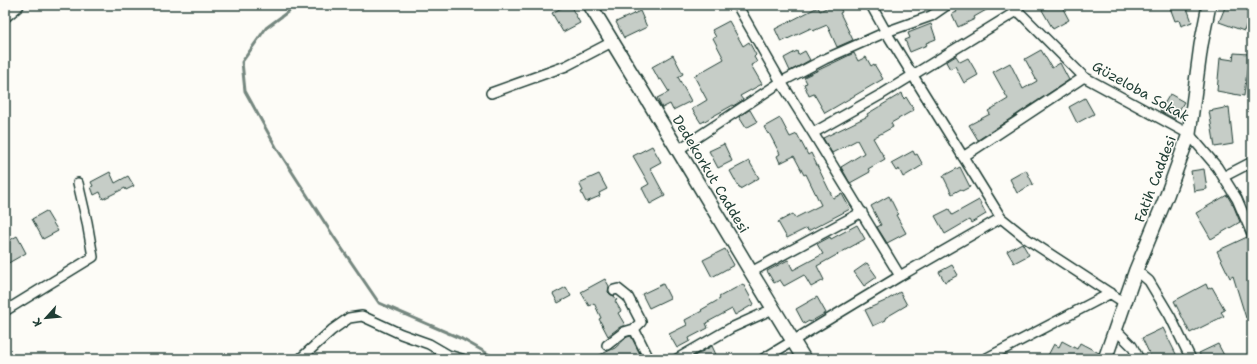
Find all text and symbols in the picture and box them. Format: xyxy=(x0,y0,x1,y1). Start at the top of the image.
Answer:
street label: Güzeloba Sokak xyxy=(1089,57,1193,125)
street label: Dedekorkut Caddesi xyxy=(669,112,753,236)
street label: Fatih Caddesi xyxy=(1130,133,1180,225)
north arrow xyxy=(26,298,66,338)
text: K xyxy=(29,315,46,329)

